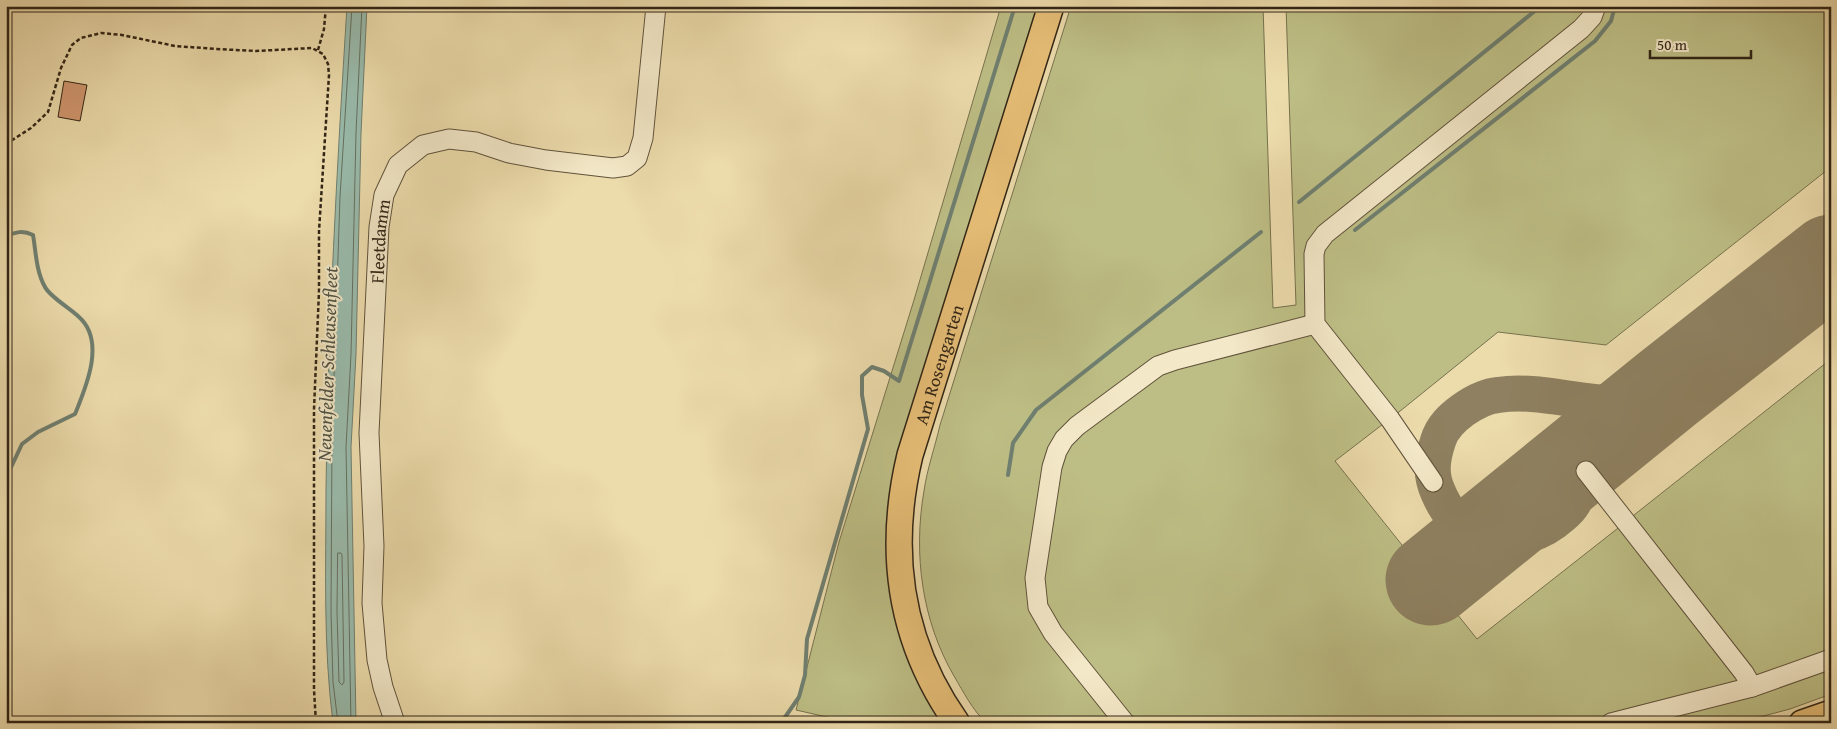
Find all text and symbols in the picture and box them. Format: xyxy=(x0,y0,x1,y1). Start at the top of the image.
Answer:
scale bar xyxy=(1650,28,1751,60)
text: 50 m xyxy=(1657,34,1688,55)
street label: Fleetdamm xyxy=(363,197,397,284)
water label: Neuenfelder Schleusenfleet xyxy=(310,265,344,463)
street label: Am Rosengarten xyxy=(907,301,970,428)

